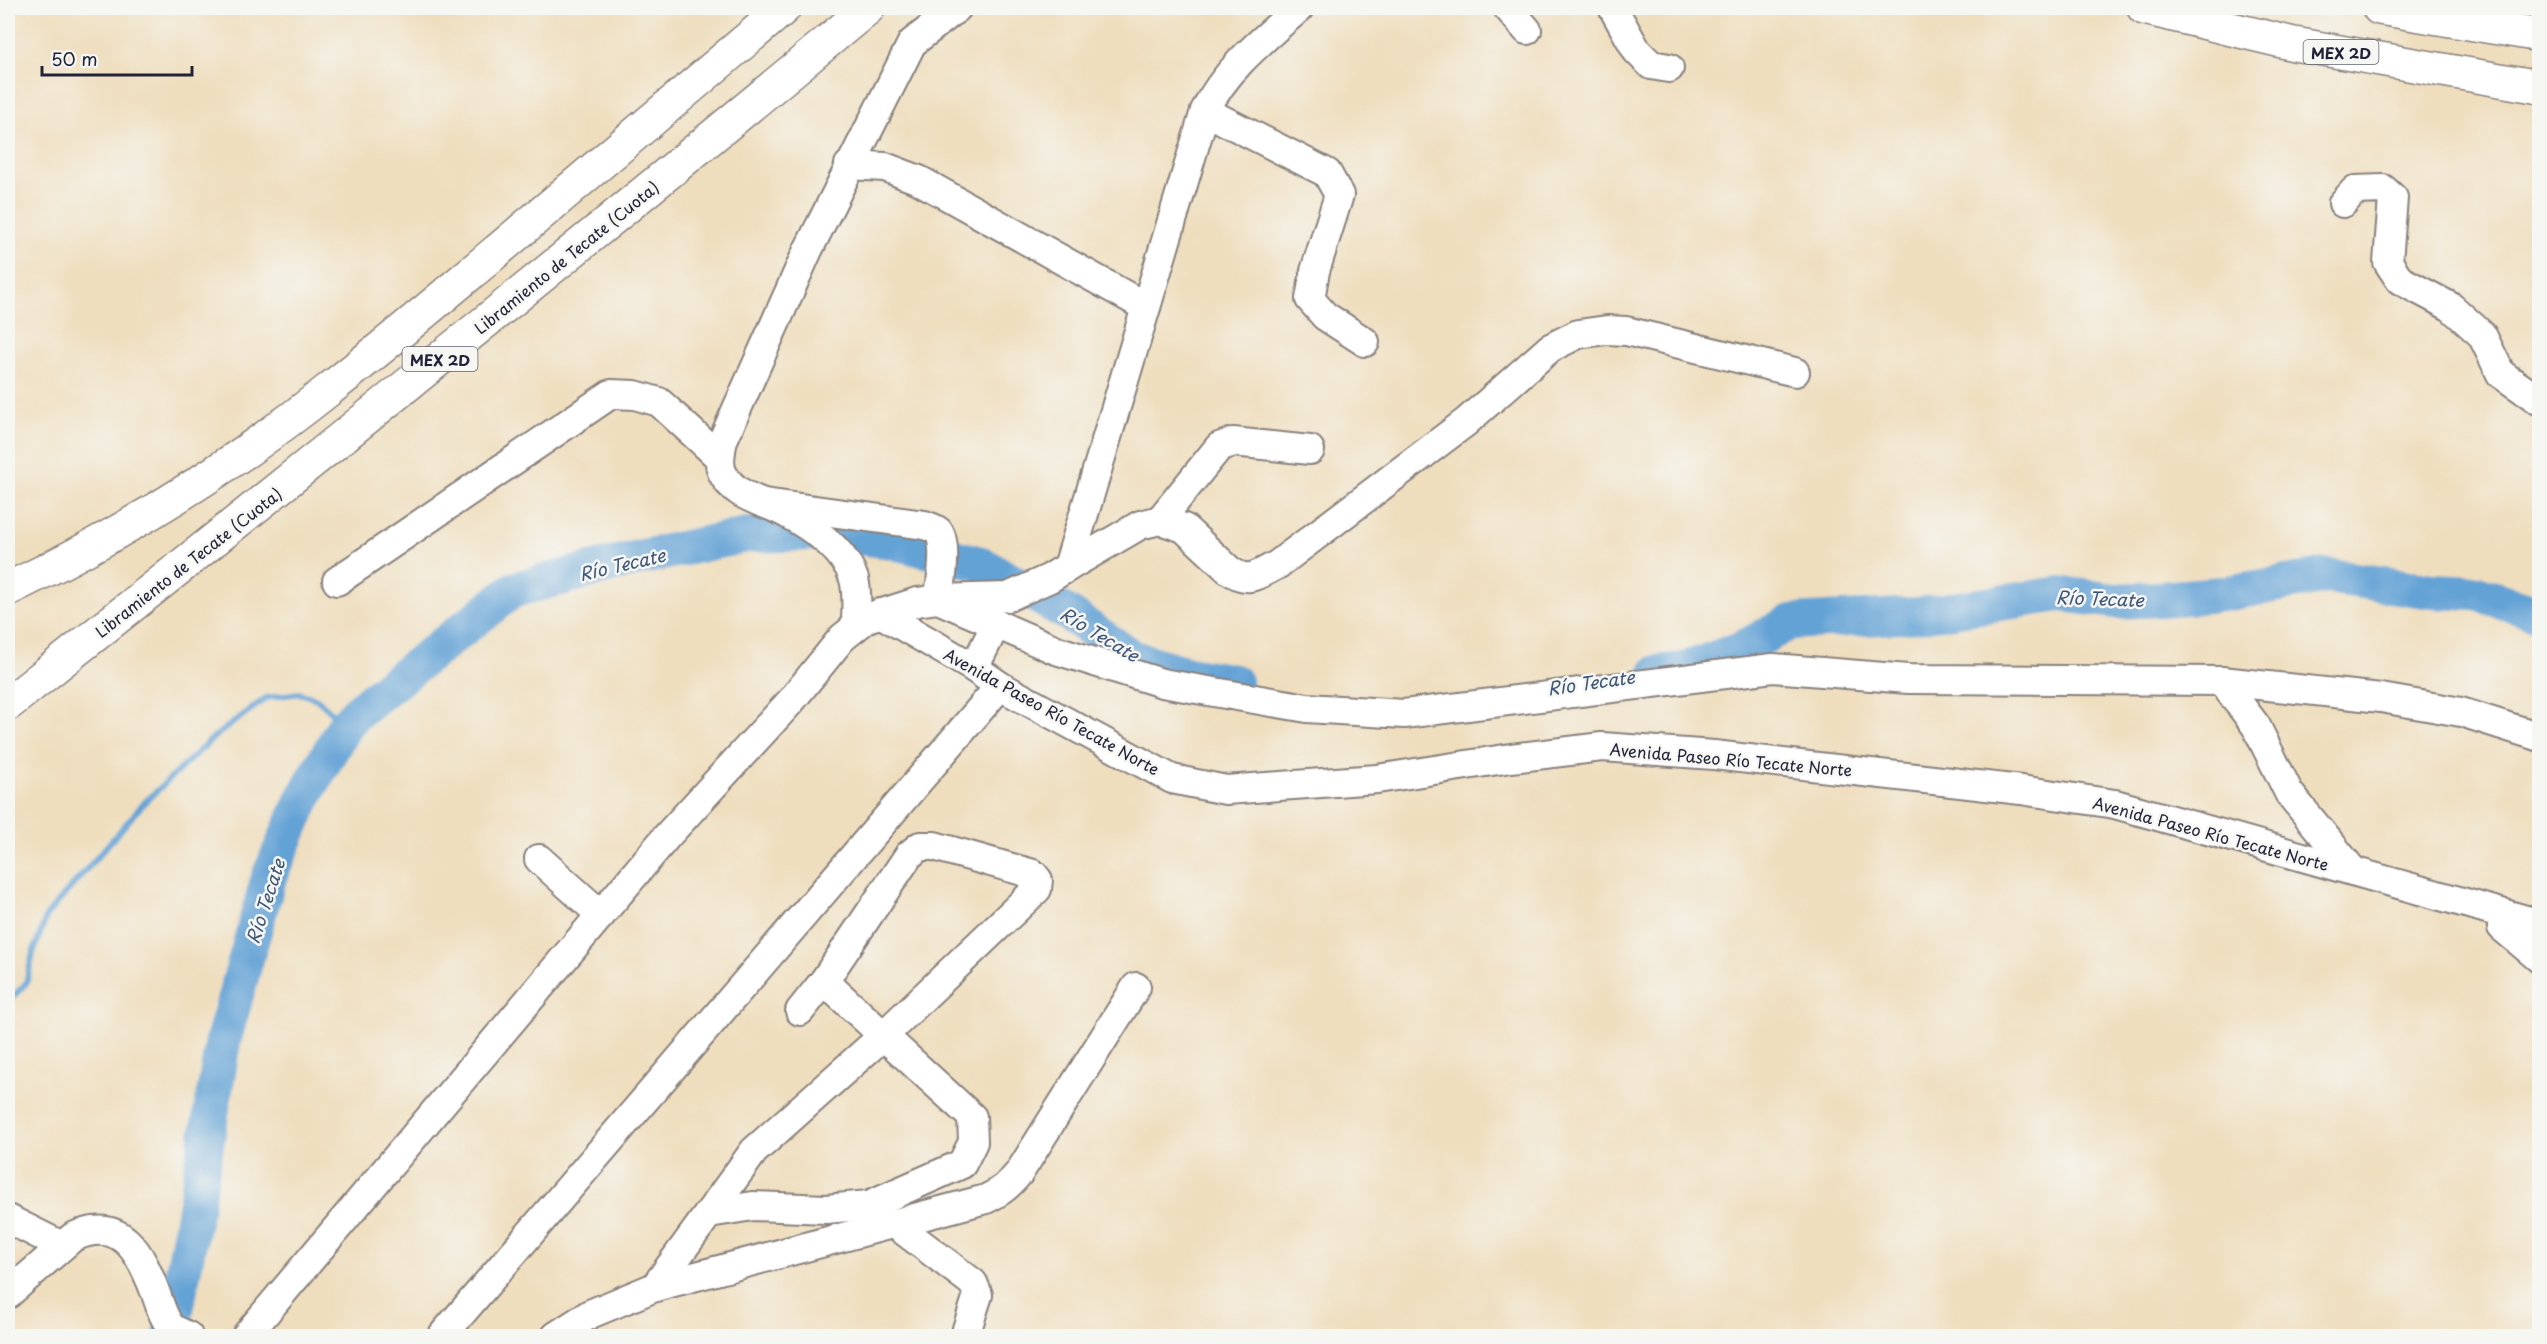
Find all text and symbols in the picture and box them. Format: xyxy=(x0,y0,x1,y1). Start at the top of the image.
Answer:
scale bar xyxy=(42,39,192,77)
road number: MEX 2D xyxy=(2304,40,2378,64)
text: 50 m xyxy=(51,45,98,72)
street label: Libramiento de Tecate (Cuota) xyxy=(469,175,663,339)
road number: MEX 2D xyxy=(402,347,478,371)
street label: Libramiento de Tecate (Cuota) xyxy=(89,481,287,643)
water label: Río Tecate xyxy=(576,541,669,587)
water label: Río Tecate xyxy=(2056,583,2146,613)
water label: Río Tecate xyxy=(1055,600,1146,669)
street label: Avenida Paseo Río Tecate Norte xyxy=(940,642,1164,780)
water label: Río Tecate xyxy=(1546,662,1638,701)
street label: Avenida Paseo Río Tecate Norte xyxy=(1609,736,1853,782)
street label: Avenida Paseo Río Tecate Norte xyxy=(2090,790,2332,876)
water label: Río Tecate xyxy=(239,854,292,947)

